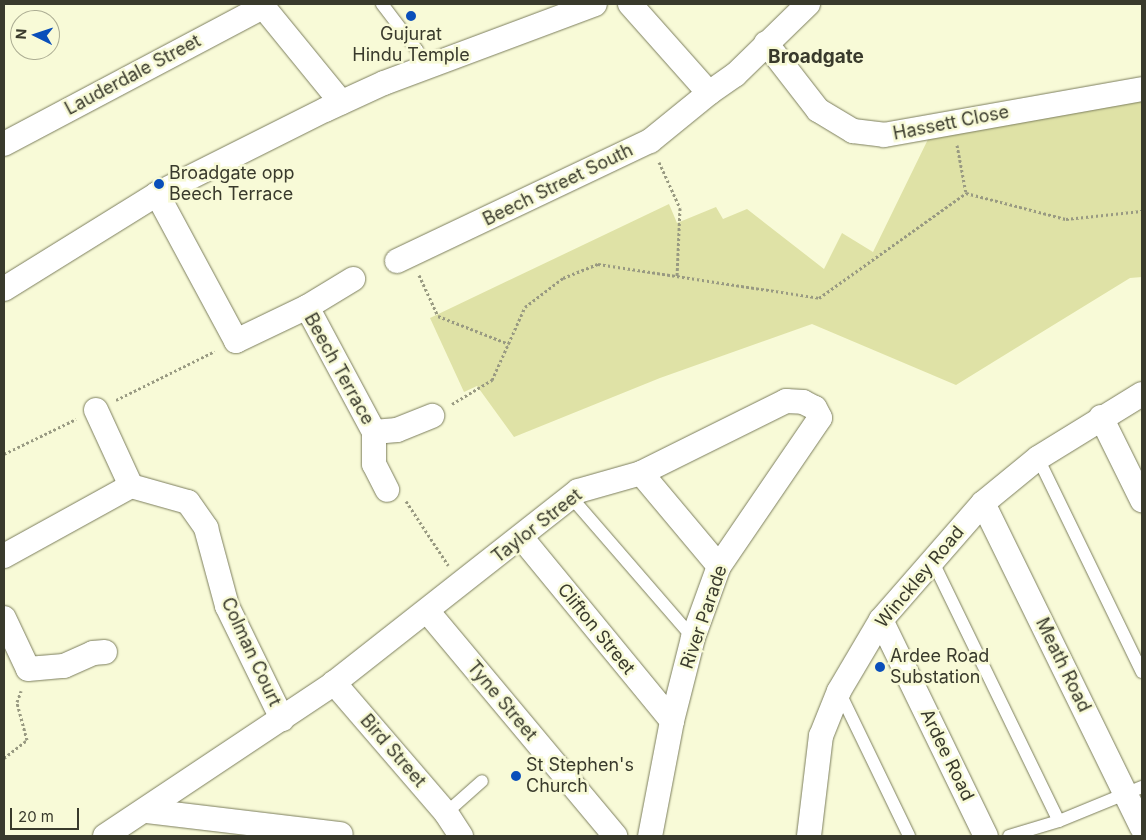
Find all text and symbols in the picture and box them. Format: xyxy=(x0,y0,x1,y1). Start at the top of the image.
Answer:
north arrow xyxy=(10,10,60,60)
marker: Gujurat Hindu Temple xyxy=(405,10,417,22)
place label: Gujurat Hindu Temple xyxy=(352,24,470,66)
text: N xyxy=(12,28,29,40)
street label: Lauderdale Street xyxy=(61,30,205,120)
district label: Broadgate xyxy=(768,46,864,68)
street label: Hassett Close xyxy=(891,101,1011,145)
street label: Beech Street South xyxy=(480,139,636,231)
place label: Broadgate opp Beech Terrace xyxy=(169,163,295,205)
marker: Broadgate opp Beech Terrace xyxy=(153,178,165,190)
street label: Beech Terrace xyxy=(299,309,379,429)
street label: Taylor Street xyxy=(488,484,586,568)
street label: Winckley Road xyxy=(871,522,969,632)
street label: River Parade xyxy=(676,562,732,672)
street label: Clifton Street xyxy=(553,579,639,679)
street label: Colman Court xyxy=(216,594,286,710)
street label: Meath Road xyxy=(1031,614,1095,716)
place label: Ardee Road Substation xyxy=(890,646,989,689)
street label: Tyne Street xyxy=(462,657,542,745)
marker: Ardee Road Substation xyxy=(874,661,886,673)
street label: Ardee Road xyxy=(916,706,978,804)
street label: Bird Street xyxy=(355,710,431,792)
place label: St Stephen's Church xyxy=(526,755,634,798)
marker: St Stephen's Church xyxy=(510,770,522,782)
scale bar xyxy=(12,798,81,830)
text: 20 m xyxy=(18,807,54,826)

